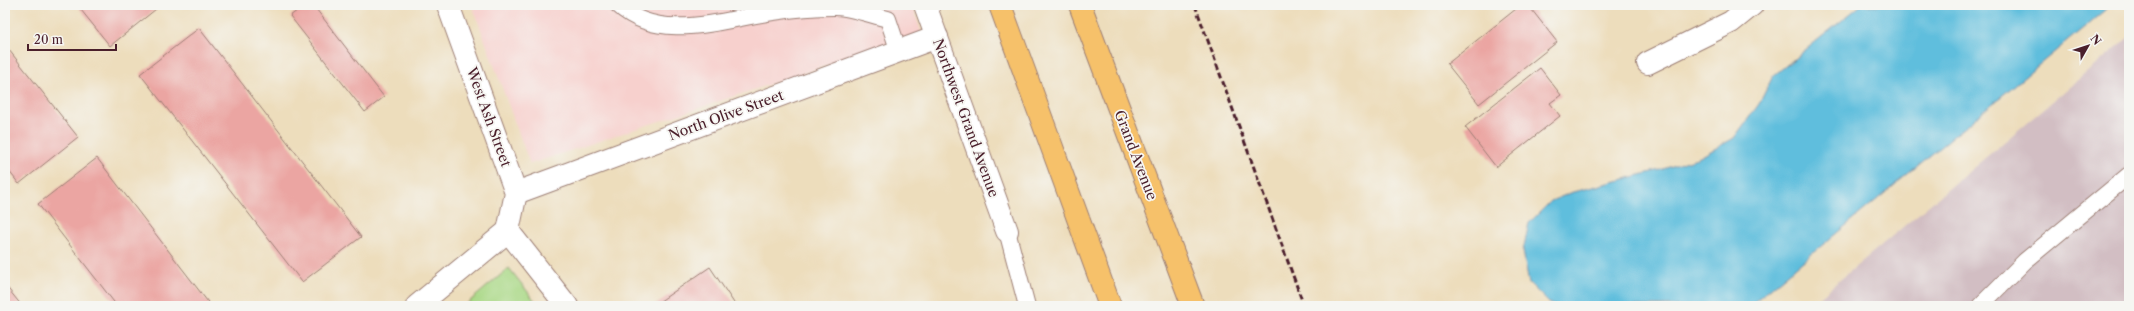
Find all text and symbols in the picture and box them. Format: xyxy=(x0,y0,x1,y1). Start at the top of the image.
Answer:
scale bar xyxy=(28,26,116,52)
north arrow xyxy=(2068,26,2108,66)
text: 20 m xyxy=(34,32,63,47)
text: N xyxy=(2087,32,2104,48)
street label: Northwest Grand Avenue xyxy=(929,36,1003,200)
street label: West Ash Street xyxy=(462,64,515,169)
street label: North Olive Street xyxy=(666,86,786,144)
street label: Grand Avenue xyxy=(1111,108,1161,203)

